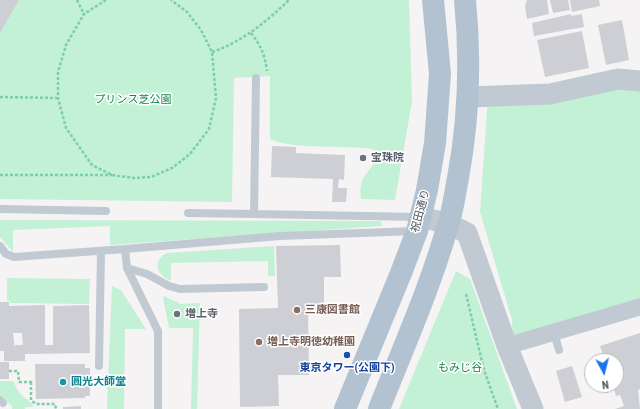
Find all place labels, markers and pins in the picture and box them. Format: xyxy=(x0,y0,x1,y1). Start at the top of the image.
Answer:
place label: 宝珠院 xyxy=(371,151,404,165)
marker: 宝珠院 xyxy=(358,153,368,163)
place label: 三康図書館 xyxy=(305,303,360,317)
marker: 三康図書館 xyxy=(292,305,302,315)
place label: 増上寺 xyxy=(185,307,218,321)
marker: 増上寺 xyxy=(172,309,182,319)
place label: 増上寺明徳幼稚園 xyxy=(267,335,355,349)
marker: 増上寺明徳幼稚園 xyxy=(254,337,264,347)
marker: 東京タワー(公園下) xyxy=(342,350,352,360)
place label: 東京タワー(公園下) xyxy=(299,361,395,375)
place label: 圓光大師堂 xyxy=(71,375,126,389)
marker: 圓光大師堂 xyxy=(58,377,68,387)

